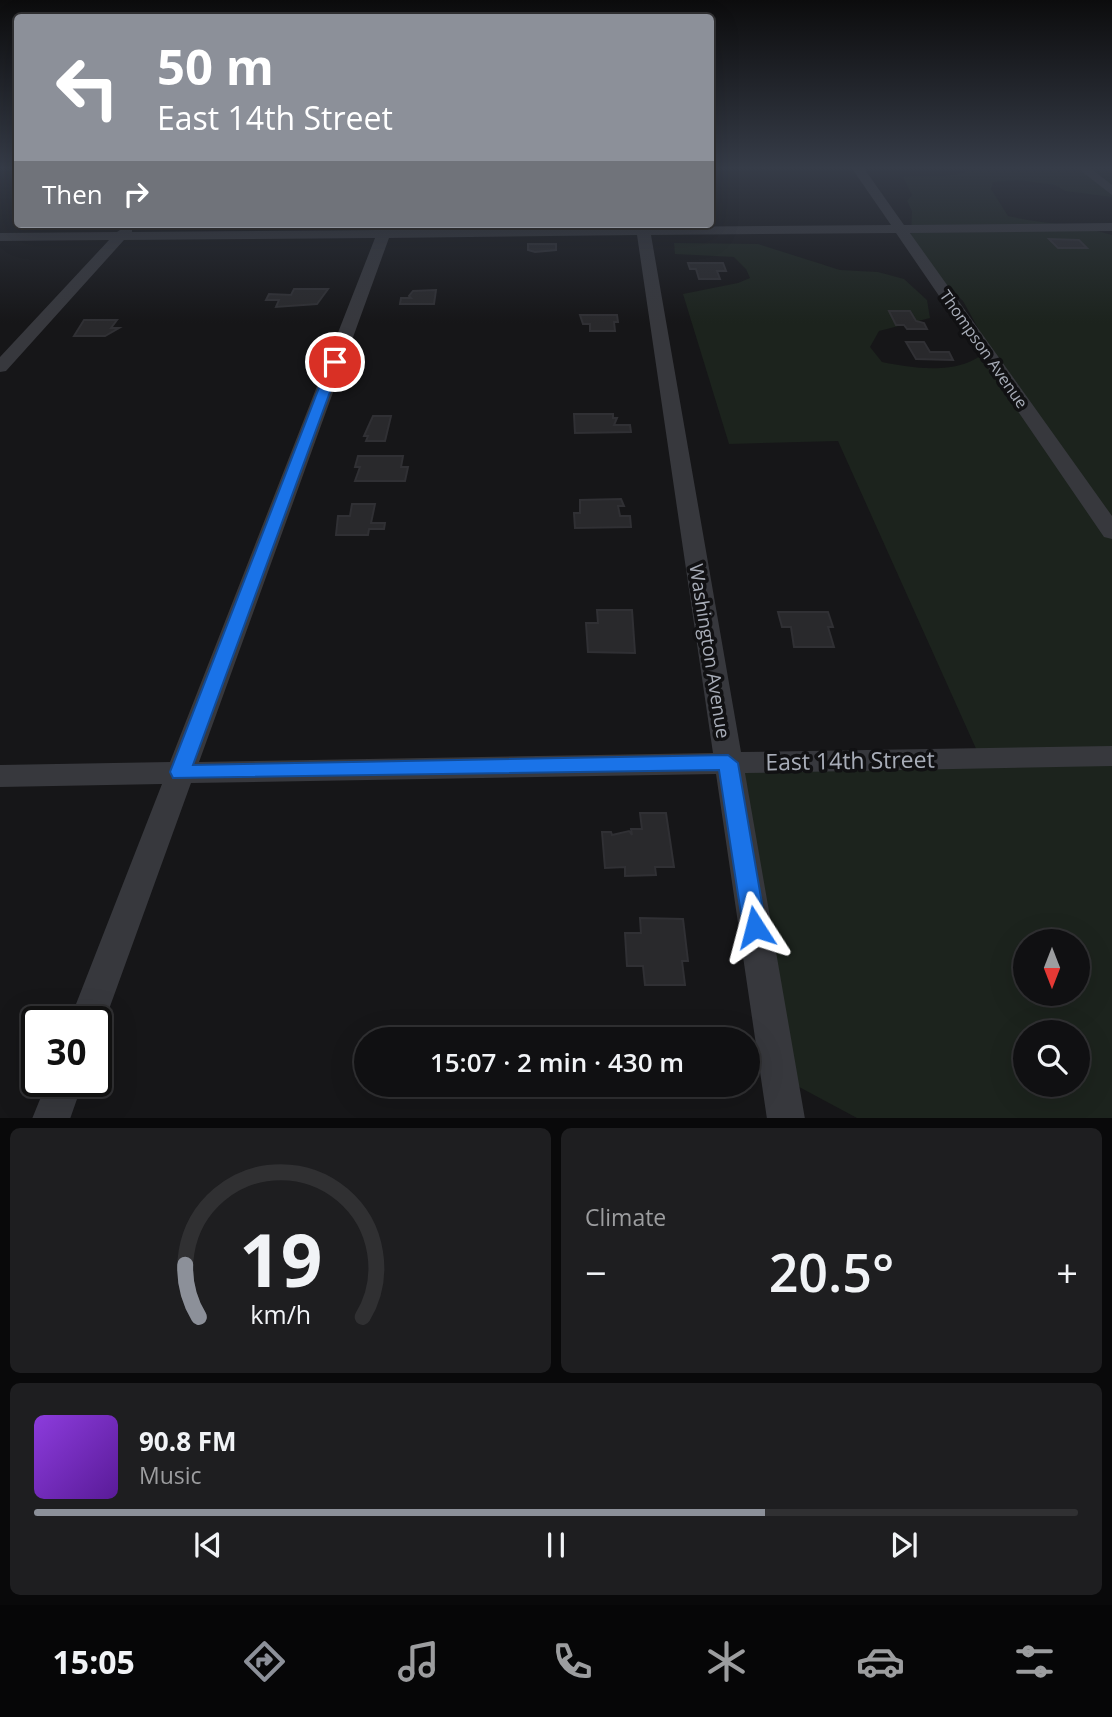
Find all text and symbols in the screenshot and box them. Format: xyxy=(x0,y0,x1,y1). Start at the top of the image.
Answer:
text: 50 m xyxy=(157,33,274,99)
icon: left xyxy=(42,42,133,133)
text: East 14th Street xyxy=(157,96,393,139)
icon: right xyxy=(117,175,155,213)
text: Then xyxy=(42,176,103,212)
street label: Thompson Avenue xyxy=(935,285,1033,413)
pin xyxy=(305,332,365,392)
icon: arrive xyxy=(316,343,354,381)
street label: Washington Avenue xyxy=(683,562,737,740)
street label: East 14th Street xyxy=(765,743,935,777)
position arrow xyxy=(718,890,792,964)
north arrow xyxy=(1013,929,1090,1006)
map controls xyxy=(1013,929,1090,1097)
speed limit sign: 30 xyxy=(21,1006,112,1097)
button: search xyxy=(1013,1020,1090,1097)
text: 15:07 · 2 min · 430 m xyxy=(430,1044,684,1080)
text: Climate xyxy=(585,1201,666,1233)
text: 19 xyxy=(239,1209,322,1308)
text: 20.5° xyxy=(769,1236,894,1307)
text: − xyxy=(585,1246,607,1298)
text: + xyxy=(1056,1246,1078,1298)
text: km/h xyxy=(250,1296,311,1330)
text: 90.8 FM xyxy=(139,1423,237,1459)
text: Music xyxy=(139,1459,202,1491)
icon: previous xyxy=(189,1526,227,1564)
icon: pause xyxy=(537,1526,575,1564)
icon: next xyxy=(885,1526,923,1564)
icon: directions xyxy=(240,1637,289,1686)
icon: music xyxy=(394,1637,443,1686)
icon: phone xyxy=(548,1637,597,1686)
icon: climate xyxy=(702,1637,751,1686)
icon: car xyxy=(856,1637,905,1686)
icon: filters xyxy=(1010,1637,1059,1686)
text: 15:05 xyxy=(53,1640,135,1683)

